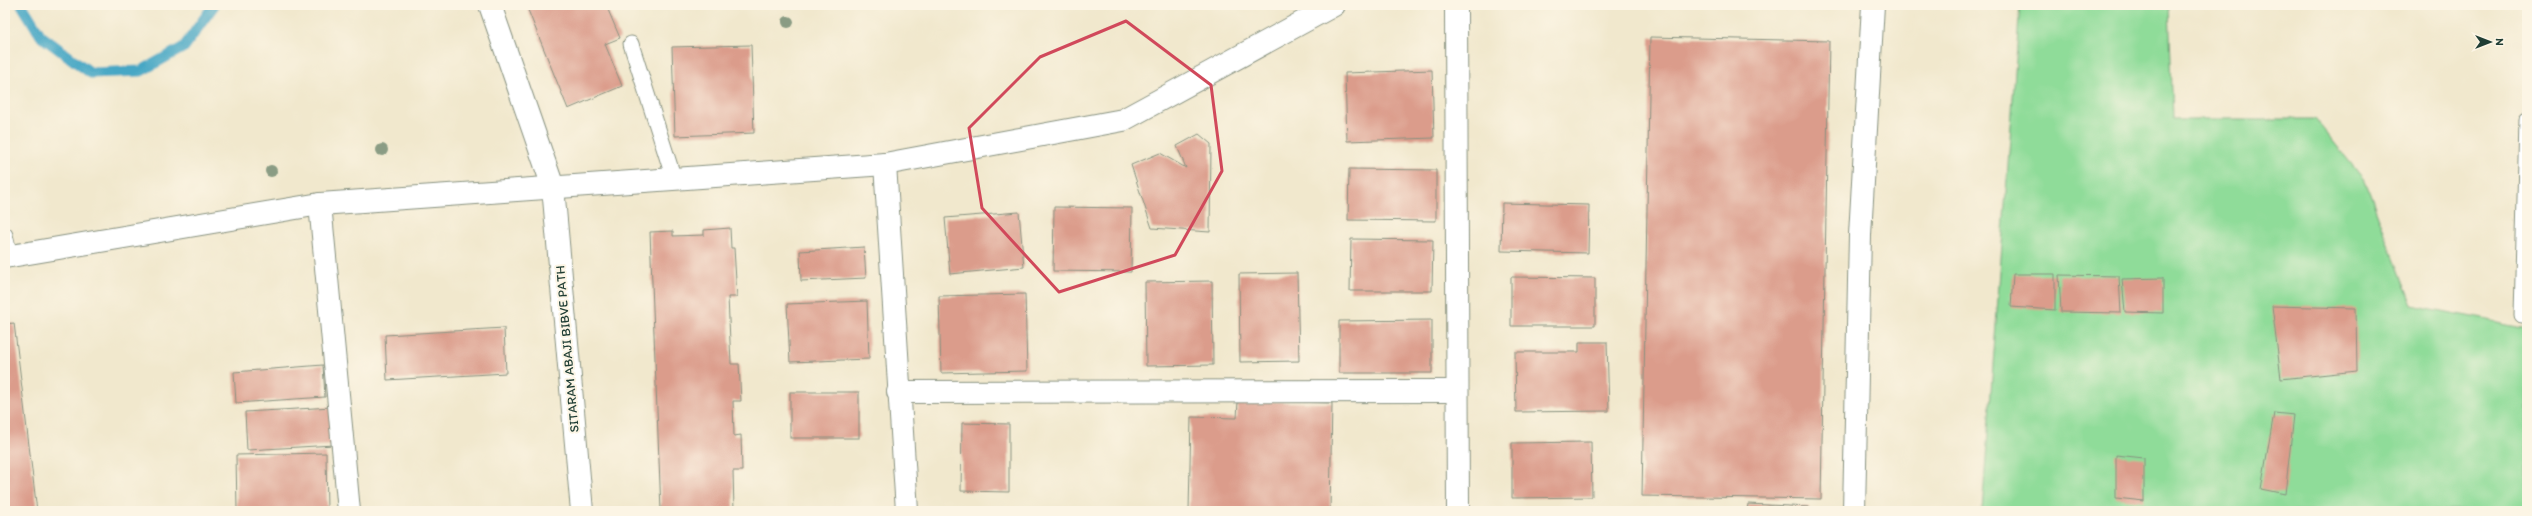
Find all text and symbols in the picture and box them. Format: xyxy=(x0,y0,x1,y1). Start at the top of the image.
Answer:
north arrow xyxy=(2470,22,2510,62)
text: N xyxy=(2493,38,2506,46)
street label: SITARAM ABAJI BIBVE PATH xyxy=(552,265,582,433)

